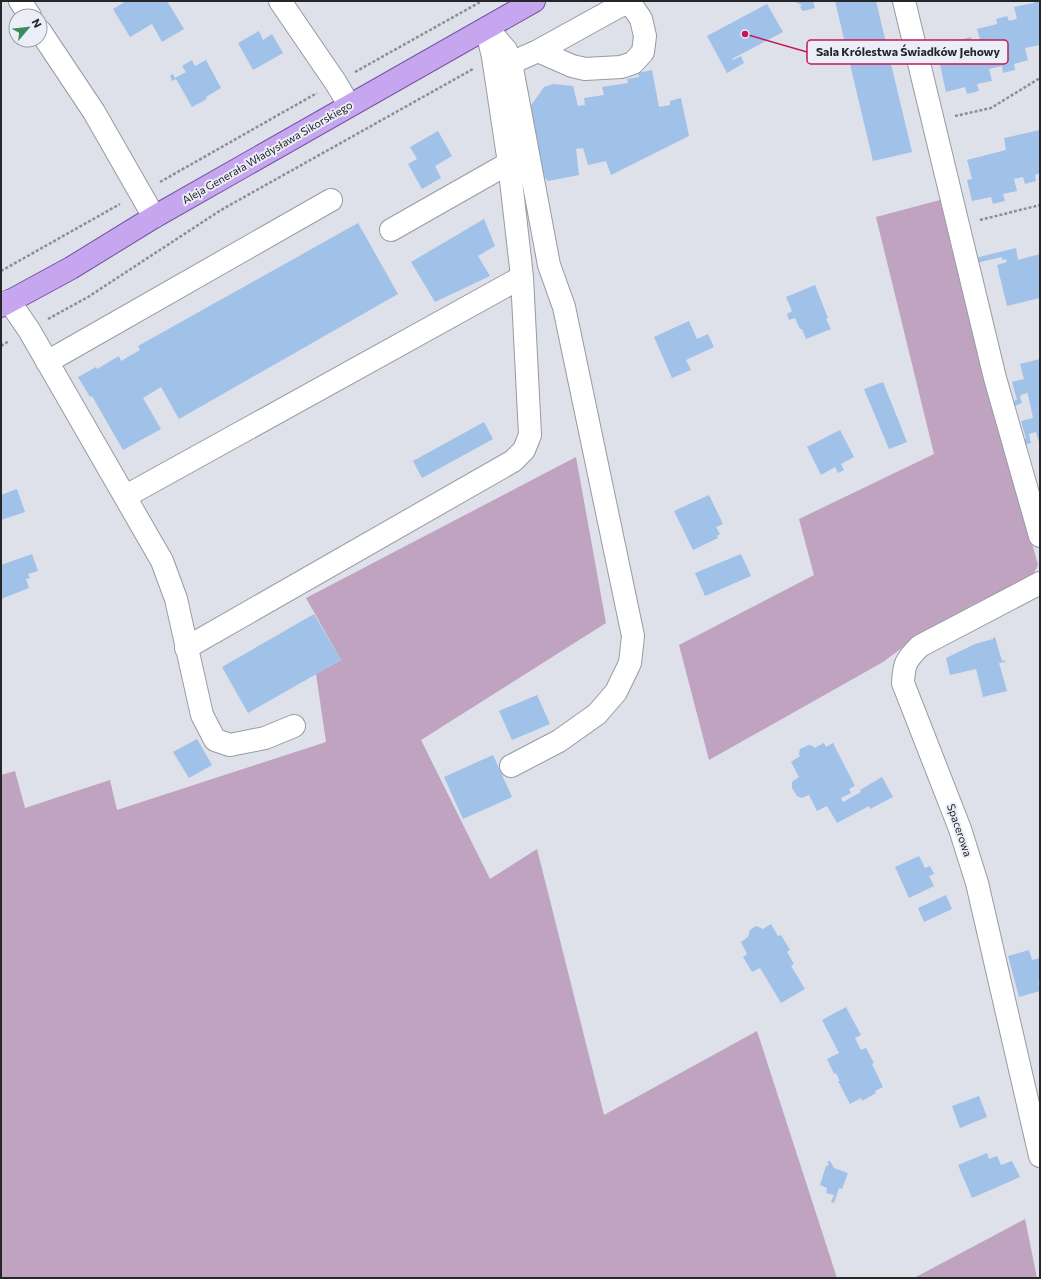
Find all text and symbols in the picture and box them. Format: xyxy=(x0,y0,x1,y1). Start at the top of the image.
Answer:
north arrow xyxy=(8,8,48,48)
text: N xyxy=(30,16,45,30)
callout: Sala Królestwa Świadków Jehowy xyxy=(807,40,1008,64)
text: Sala Królestwa Świadków Jehowy xyxy=(816,44,1001,59)
street label: Aleja Generała Władysława Sikorskiego xyxy=(180,98,355,206)
street label: Spacerowa xyxy=(945,802,975,858)

